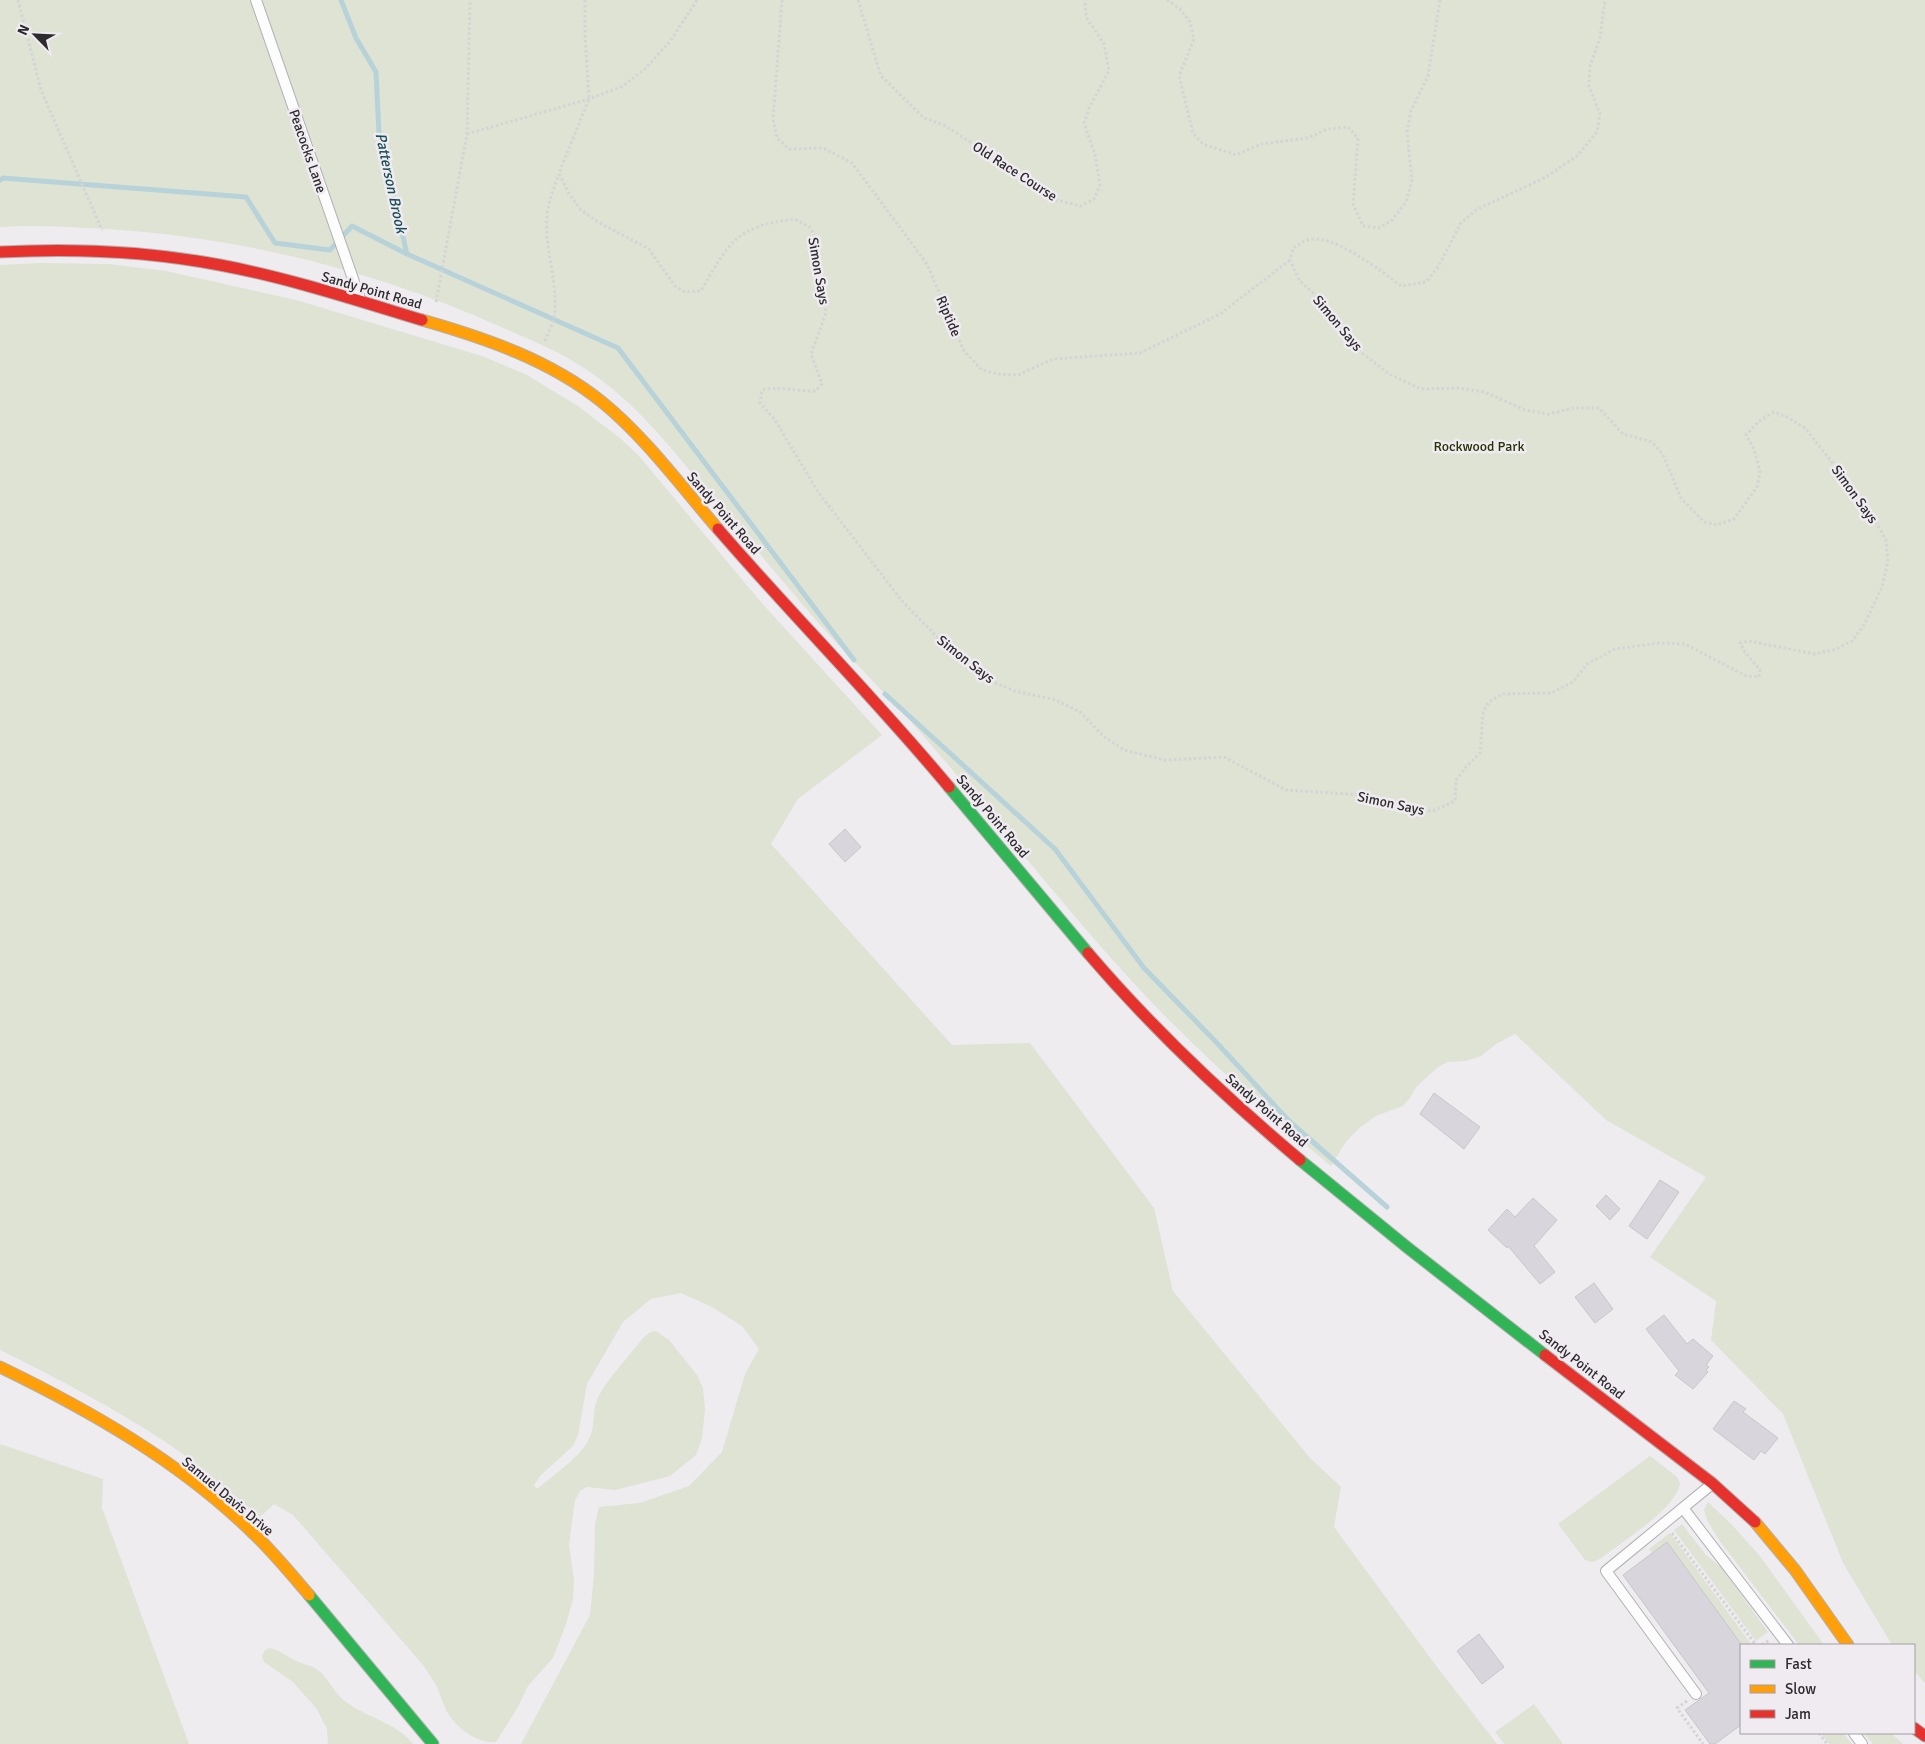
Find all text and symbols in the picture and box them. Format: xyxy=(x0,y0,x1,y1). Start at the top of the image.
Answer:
north arrow xyxy=(10,10,60,60)
text: N xyxy=(14,22,33,38)
street label: Peacocks Lane xyxy=(285,107,330,195)
water label: Patterson Brook xyxy=(372,131,411,236)
street label: Old Race Course xyxy=(969,138,1060,205)
street label: Simon Says xyxy=(804,236,833,306)
street label: Sandy Point Road xyxy=(320,268,424,313)
street label: Simon Says xyxy=(1309,292,1366,355)
street label: Riptide xyxy=(932,293,965,339)
park label: Rockwood Park xyxy=(1433,438,1525,455)
street label: Simon Says xyxy=(1828,462,1881,527)
street label: Sandy Point Road xyxy=(683,469,764,558)
street label: Simon Says xyxy=(934,632,998,687)
street label: Sandy Point Road xyxy=(953,771,1032,862)
street label: Simon Says xyxy=(1356,788,1426,819)
street label: Sandy Point Road xyxy=(1222,1070,1311,1151)
street label: Sandy Point Road xyxy=(1536,1326,1628,1403)
street label: Samuel Davis Drive xyxy=(178,1453,277,1540)
legend xyxy=(1740,1644,1915,1734)
text: Fast xyxy=(1785,1655,1812,1673)
text: Slow xyxy=(1785,1680,1816,1698)
text: Jam xyxy=(1785,1705,1811,1723)

